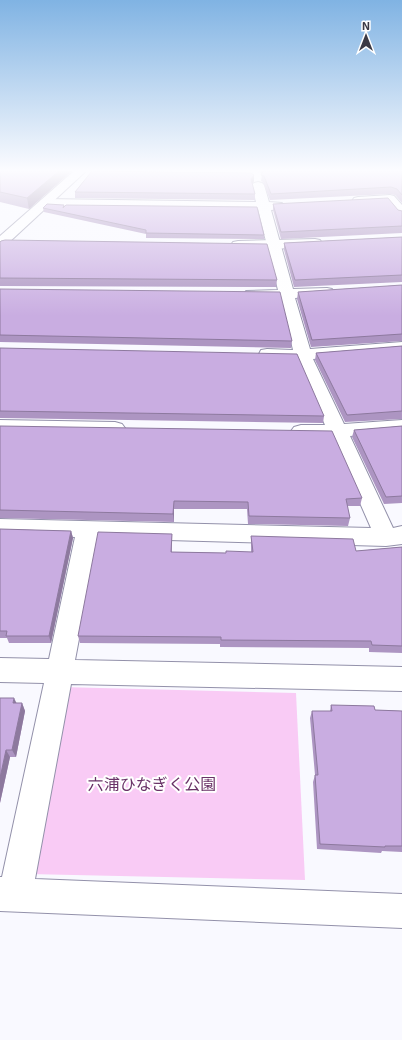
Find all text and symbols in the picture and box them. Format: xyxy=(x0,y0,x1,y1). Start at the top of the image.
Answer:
north arrow xyxy=(346,16,386,56)
text: N xyxy=(362,19,370,32)
park label: 六浦ひなぎく公園 xyxy=(88,774,216,793)

